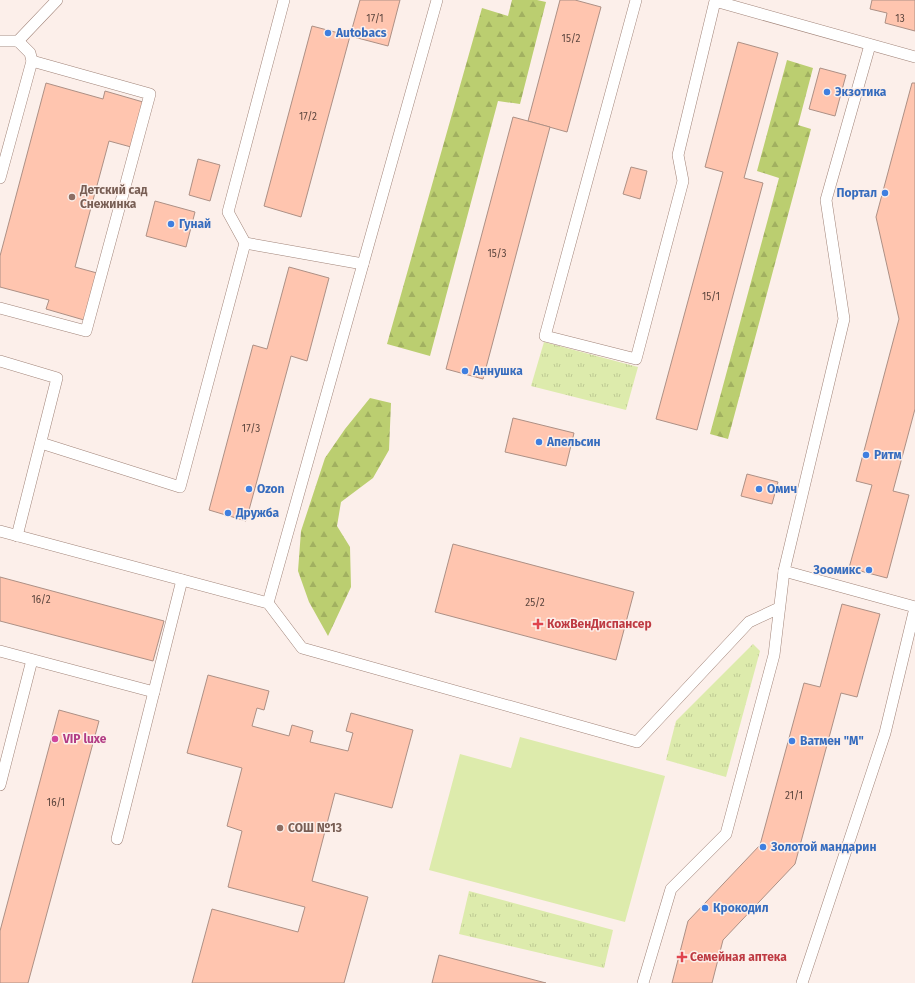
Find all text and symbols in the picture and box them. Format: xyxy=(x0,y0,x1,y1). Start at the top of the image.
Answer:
house number: 17/1 xyxy=(366,13,384,25)
house number: 13 xyxy=(895,13,905,25)
place label: Autobacs xyxy=(335,26,387,40)
marker: Autobacs xyxy=(323,28,333,38)
house number: 15/2 xyxy=(562,33,580,45)
place label: Экзотика xyxy=(835,85,887,99)
marker: Экзотика xyxy=(822,87,832,97)
house number: 17/2 xyxy=(299,111,317,123)
place label: Детский сад Снежинка xyxy=(79,183,148,211)
place label: Портал xyxy=(837,186,877,200)
marker: Портал xyxy=(880,188,890,198)
marker: Детский сад Снежинка xyxy=(67,192,77,202)
place label: Гунай xyxy=(179,217,211,231)
marker: Гунай xyxy=(166,219,176,229)
house number: 15/3 xyxy=(487,248,507,260)
house number: 15/1 xyxy=(702,291,720,303)
place label: Аннушка xyxy=(472,364,523,378)
marker: Аннушка xyxy=(460,366,470,376)
house number: 17/3 xyxy=(242,423,260,435)
place label: Апельсин xyxy=(546,435,601,449)
marker: Апельсин xyxy=(534,437,544,447)
place label: Ритм xyxy=(874,448,902,462)
marker: Ритм xyxy=(861,450,871,460)
place label: Ozon xyxy=(257,482,285,496)
place label: Омич xyxy=(767,482,797,496)
marker: Ozon xyxy=(244,484,254,494)
marker: Омич xyxy=(754,484,764,494)
place label: Дружба xyxy=(235,506,280,520)
marker: Дружба xyxy=(223,508,233,518)
place label: Зоомикс xyxy=(812,563,861,577)
marker: Зоомикс xyxy=(864,565,874,575)
house number: 16/2 xyxy=(31,594,51,606)
house number: 25/2 xyxy=(525,597,545,609)
place label: КожВенДиспансер xyxy=(547,617,652,631)
marker: КожВенДиспансер xyxy=(532,618,544,630)
place label: VIP luxe xyxy=(62,732,107,746)
marker: VIP luxe xyxy=(50,734,60,744)
place label: Ватмен "М" xyxy=(800,734,864,748)
marker: Ватмен "М" xyxy=(787,736,797,746)
house number: 21/1 xyxy=(785,790,803,802)
house number: 16/1 xyxy=(47,797,65,809)
place label: СОШ №13 xyxy=(288,821,342,835)
marker: СОШ №13 xyxy=(275,823,285,833)
place label: Золотой мандарин xyxy=(770,840,876,854)
marker: Золотой мандарин xyxy=(758,842,768,852)
place label: Крокодил xyxy=(713,901,769,915)
marker: Крокодил xyxy=(700,903,710,913)
place label: Семейная аптека xyxy=(690,950,787,964)
marker: Семейная аптека xyxy=(677,952,687,962)

